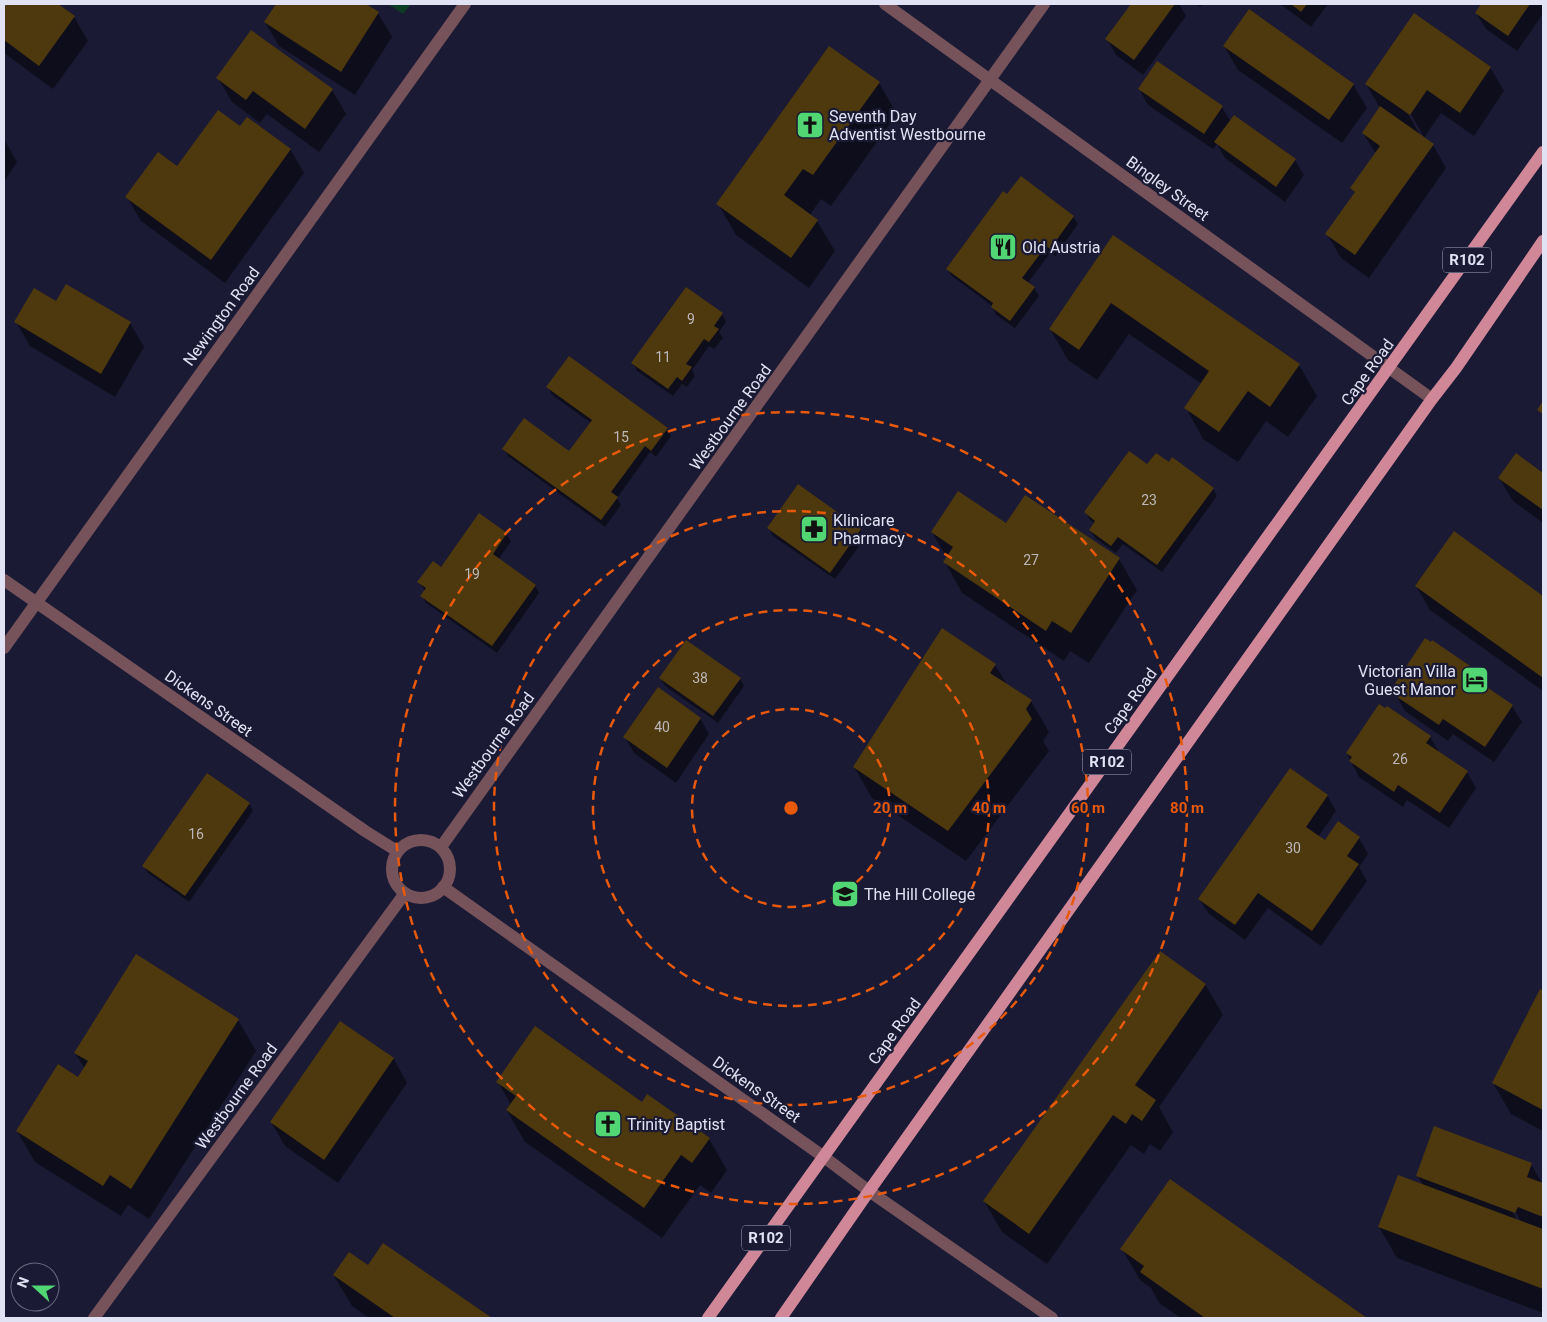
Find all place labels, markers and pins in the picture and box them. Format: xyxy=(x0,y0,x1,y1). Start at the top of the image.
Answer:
place label: Seventh Day Adventist Westbourne xyxy=(829,107,986,144)
church icon: Seventh Day Adventist Westbourne xyxy=(795,110,825,140)
restaurant icon: Old Austria xyxy=(988,232,1018,262)
place label: Old Austria xyxy=(1022,238,1101,257)
place label: Klinicare Pharmacy xyxy=(833,511,905,548)
pharmacy icon: Klinicare Pharmacy xyxy=(799,514,829,544)
place label: Victorian Villa Guest Manor xyxy=(1358,662,1457,699)
hotel icon: Victorian Villa Guest Manor xyxy=(1460,665,1490,695)
centre of rings xyxy=(782,799,800,817)
school or university icon: The Hill College xyxy=(830,879,860,909)
place label: The Hill College xyxy=(864,885,975,904)
church icon: Trinity Baptist xyxy=(593,1109,623,1139)
place label: Trinity Baptist xyxy=(627,1115,725,1134)

